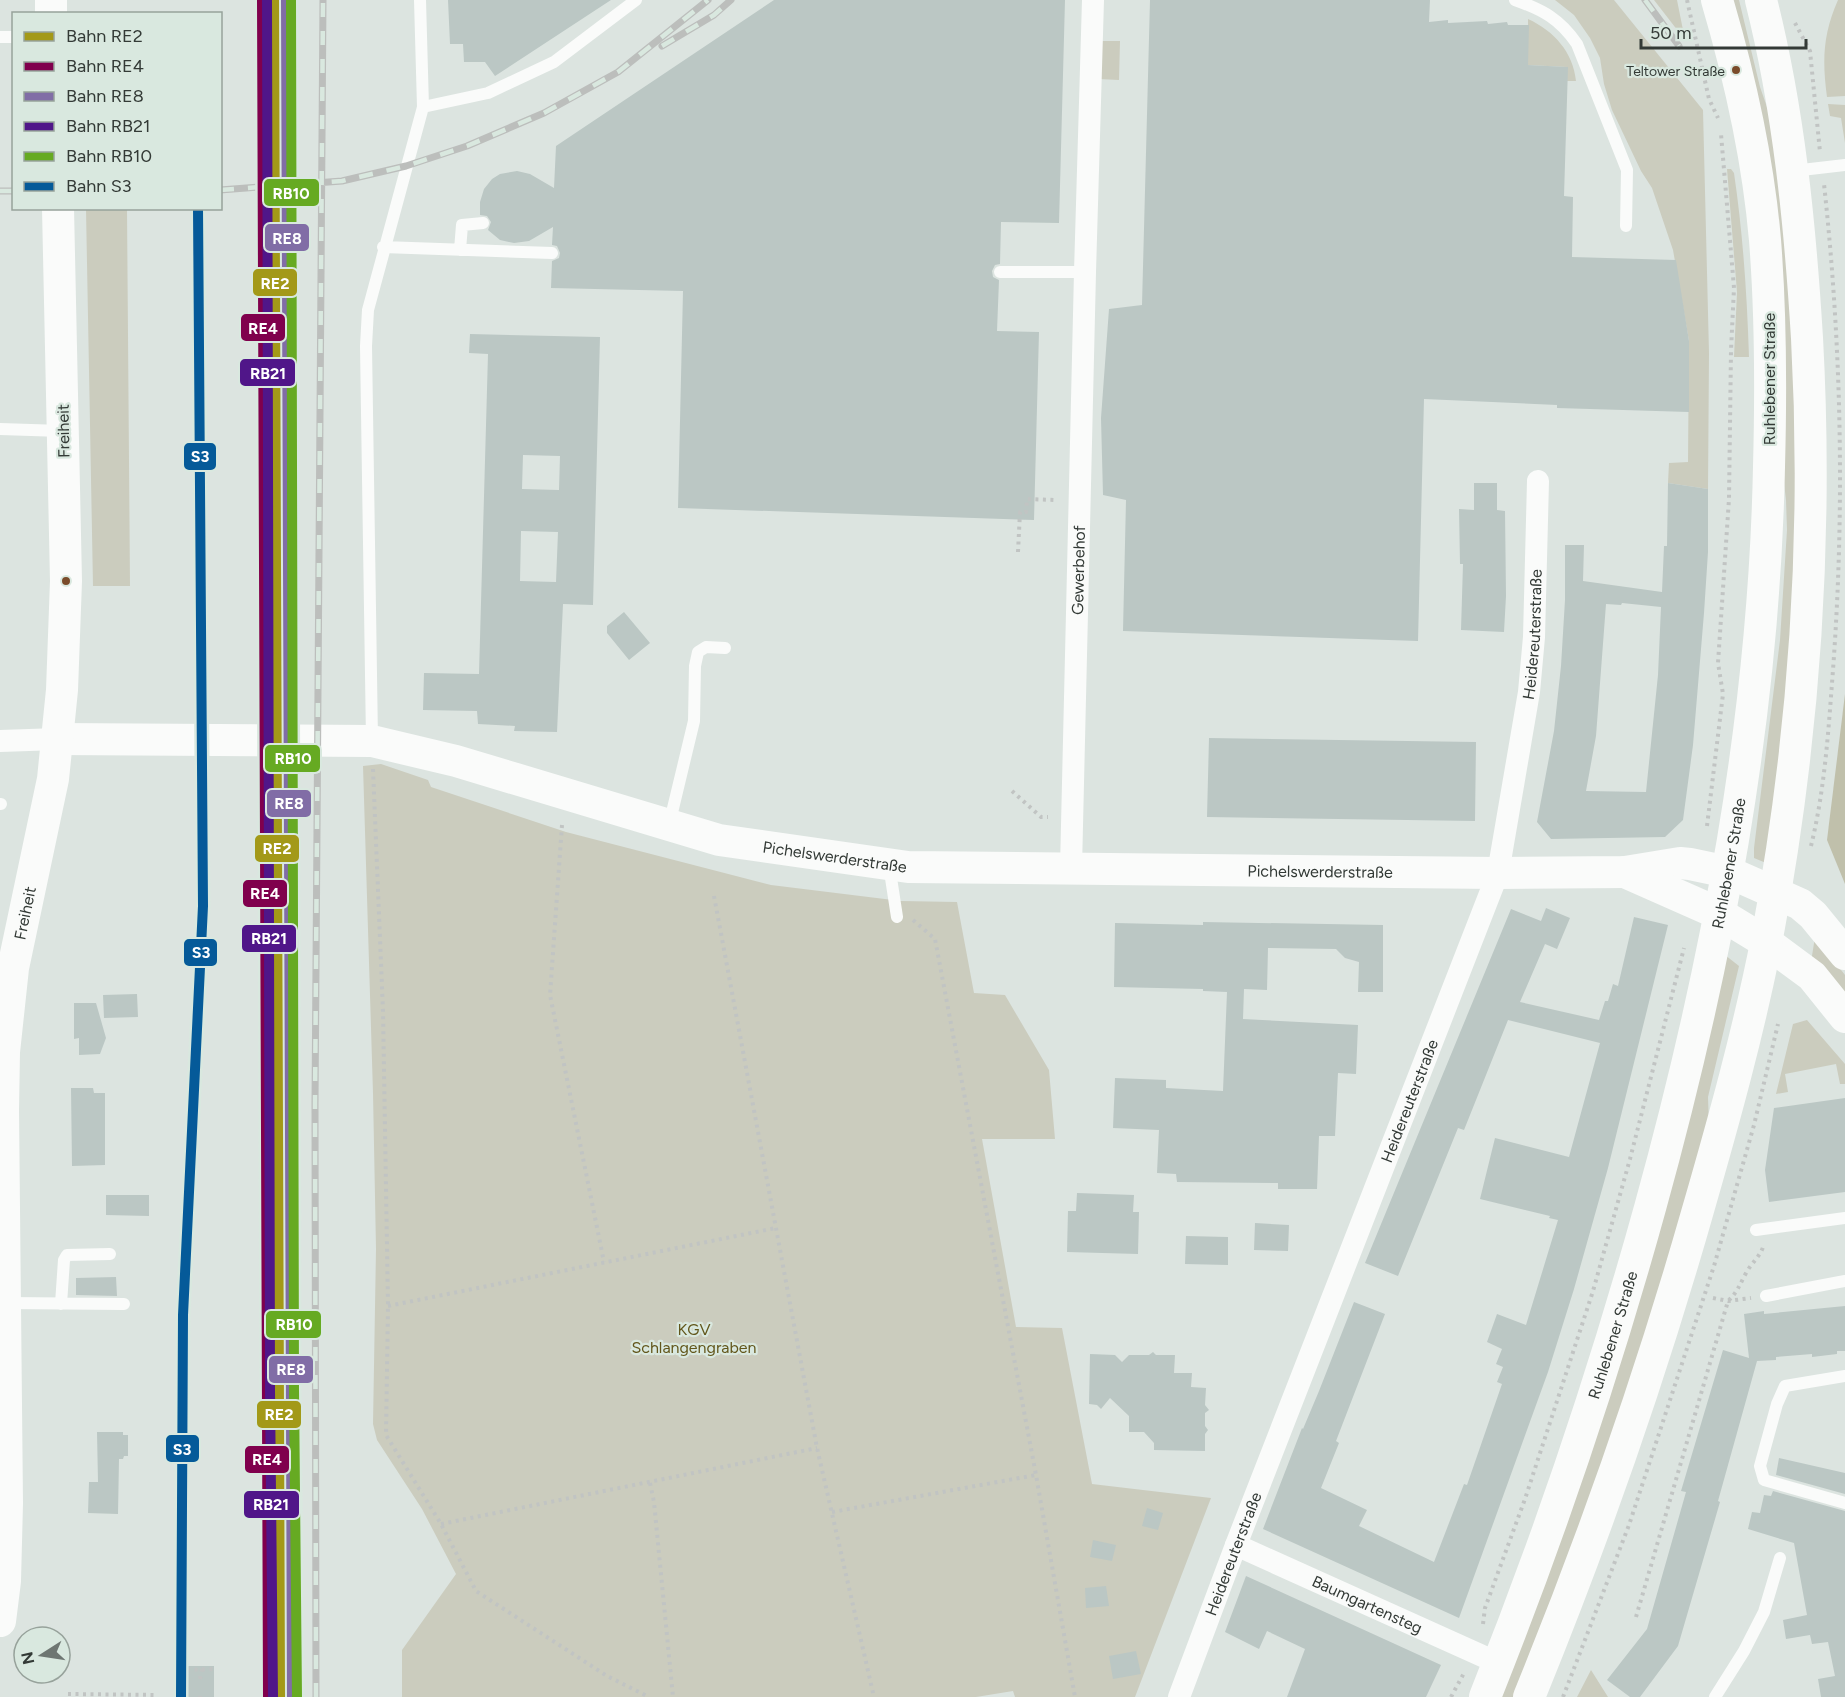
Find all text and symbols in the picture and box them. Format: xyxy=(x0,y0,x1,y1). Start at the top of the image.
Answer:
legend xyxy=(12,12,222,210)
scale bar xyxy=(1641,12,1806,50)
text: 50 m xyxy=(1650,22,1692,44)
text: Bahn RE2 xyxy=(66,25,143,47)
text: Bahn RE4 xyxy=(66,55,144,77)
place label: Teltower Straße xyxy=(1626,63,1725,80)
marker: Teltower Straße xyxy=(1730,64,1742,76)
text: Bahn RE8 xyxy=(66,85,144,107)
text: Bahn RB21 xyxy=(66,115,150,137)
text: Bahn RB10 xyxy=(66,145,152,167)
text: Bahn S3 xyxy=(66,175,132,197)
line badge: RB10 xyxy=(263,178,320,207)
text: RB10 xyxy=(272,184,310,203)
line badge: RE8 xyxy=(264,223,310,252)
text: RE8 xyxy=(272,229,302,248)
line badge: RE2 xyxy=(252,268,298,297)
text: RE2 xyxy=(260,274,290,293)
line badge: RE4 xyxy=(240,313,286,342)
street label: Ruhlebener Straße xyxy=(1760,313,1779,445)
text: RE4 xyxy=(248,319,278,338)
line badge: RB21 xyxy=(239,358,296,387)
text: RB21 xyxy=(250,364,286,383)
street label: Freiheit xyxy=(54,404,73,458)
line badge: S3 xyxy=(183,442,217,471)
text: S3 xyxy=(191,447,209,466)
street label: Gewerbehof xyxy=(1068,525,1089,615)
street label: Heidereuterstraße xyxy=(1519,569,1546,701)
unlabelled marker xyxy=(60,575,72,587)
line badge: RB10 xyxy=(264,744,321,773)
text: RB10 xyxy=(274,749,312,768)
line badge: RE8 xyxy=(266,789,312,818)
text: RE8 xyxy=(274,794,304,813)
street label: Ruhlebener Straße xyxy=(1708,796,1750,931)
line badge: RE2 xyxy=(254,834,300,863)
street label: Pichelswerderstraße xyxy=(762,837,908,877)
text: RE2 xyxy=(262,839,292,858)
street label: Pichelswerderstraße xyxy=(1247,861,1393,882)
line badge: RE4 xyxy=(242,879,288,908)
text: RE4 xyxy=(250,884,280,903)
street label: Freiheit xyxy=(10,885,40,941)
line badge: RB21 xyxy=(241,924,297,953)
text: RB21 xyxy=(251,929,287,948)
line badge: S3 xyxy=(183,938,218,967)
text: S3 xyxy=(192,943,210,962)
street label: Heidereuterstraße xyxy=(1377,1036,1442,1165)
street label: Ruhlebener Straße xyxy=(1584,1269,1642,1401)
line badge: RB10 xyxy=(265,1310,322,1339)
text: RB10 xyxy=(275,1315,313,1334)
park label: KGV Schlangengraben xyxy=(631,1320,757,1357)
line badge: RE8 xyxy=(268,1355,314,1384)
text: RE8 xyxy=(276,1360,306,1379)
line badge: RE2 xyxy=(256,1400,302,1429)
text: RE2 xyxy=(264,1405,294,1424)
line badge: S3 xyxy=(165,1434,200,1463)
text: S3 xyxy=(173,1440,191,1459)
line badge: RE4 xyxy=(244,1445,290,1474)
text: RE4 xyxy=(252,1450,282,1469)
street label: Heidereuterstraße xyxy=(1201,1489,1266,1619)
line badge: RB21 xyxy=(243,1490,300,1519)
text: RB21 xyxy=(253,1495,289,1514)
street label: Baumgartensteg xyxy=(1309,1572,1425,1638)
north arrow xyxy=(12,1625,72,1685)
text: N xyxy=(17,1650,38,1666)

